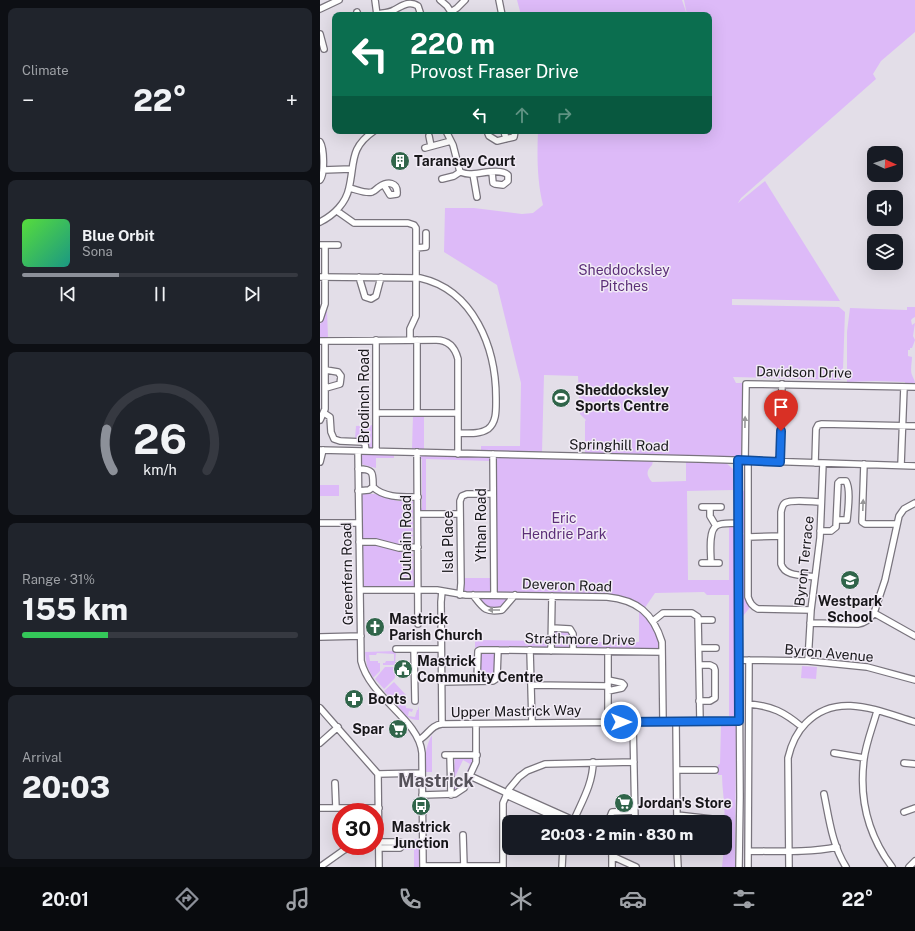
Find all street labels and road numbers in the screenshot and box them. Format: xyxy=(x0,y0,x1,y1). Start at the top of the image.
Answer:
street label: Brodinch Road xyxy=(356,349,372,443)
street label: Davidson Drive xyxy=(756,363,852,381)
street label: Springhill Road xyxy=(569,436,669,454)
street label: Ythan Road xyxy=(473,488,489,562)
street label: Dulnain Road xyxy=(398,495,414,581)
street label: Isla Place xyxy=(440,511,456,573)
street label: Byron Terrace xyxy=(791,515,817,607)
street label: Greenfern Road xyxy=(338,522,356,626)
street label: Deveron Road xyxy=(522,575,612,595)
street label: Strathmore Drive xyxy=(524,630,636,648)
street label: Byron Avenue xyxy=(784,641,874,665)
street label: Upper Mastrick Way xyxy=(450,702,582,720)

